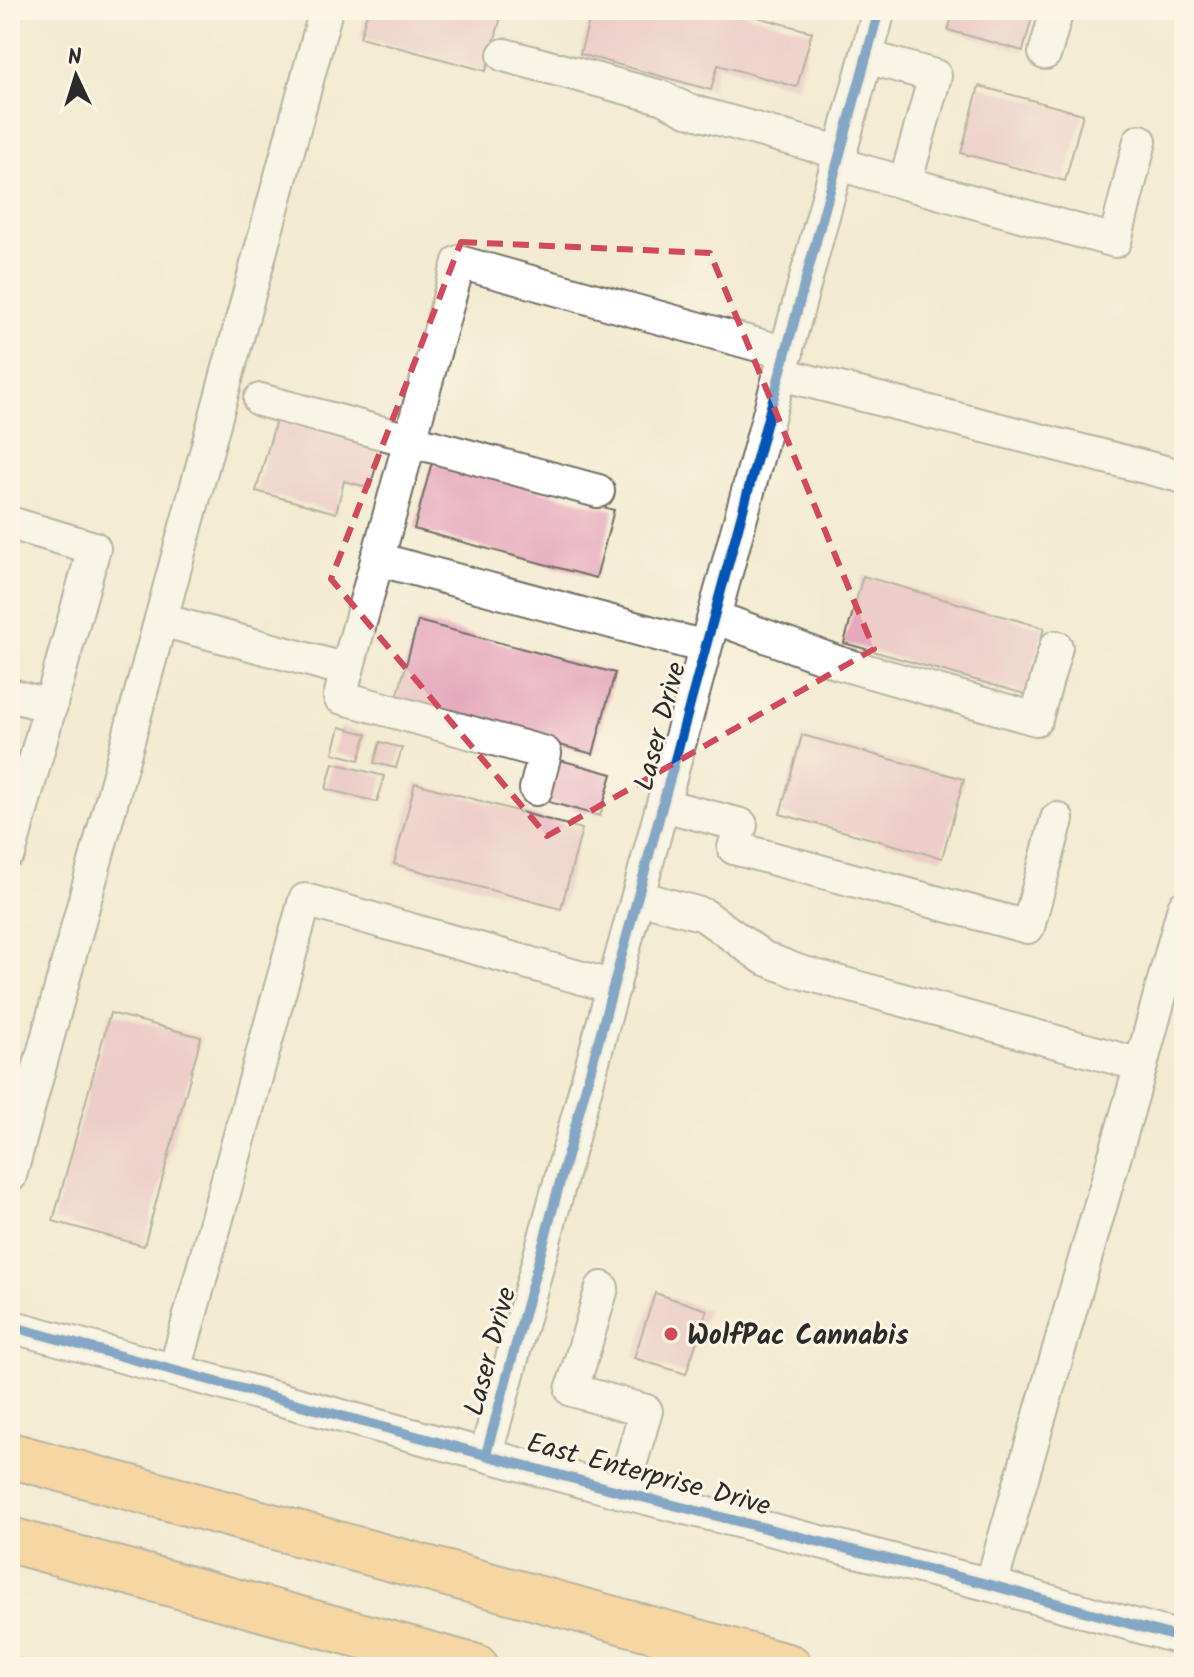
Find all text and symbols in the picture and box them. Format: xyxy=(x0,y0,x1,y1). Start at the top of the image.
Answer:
north arrow xyxy=(36,36,116,116)
text: N xyxy=(67,41,83,76)
street label: Laser Drive xyxy=(623,657,700,796)
street label: Laser Drive xyxy=(453,1282,530,1421)
place label: WolfPac Cannabis xyxy=(687,1314,909,1359)
marker: WolfPac Cannabis xyxy=(662,1325,680,1343)
street label: East Enterprise Drive xyxy=(521,1421,776,1530)

